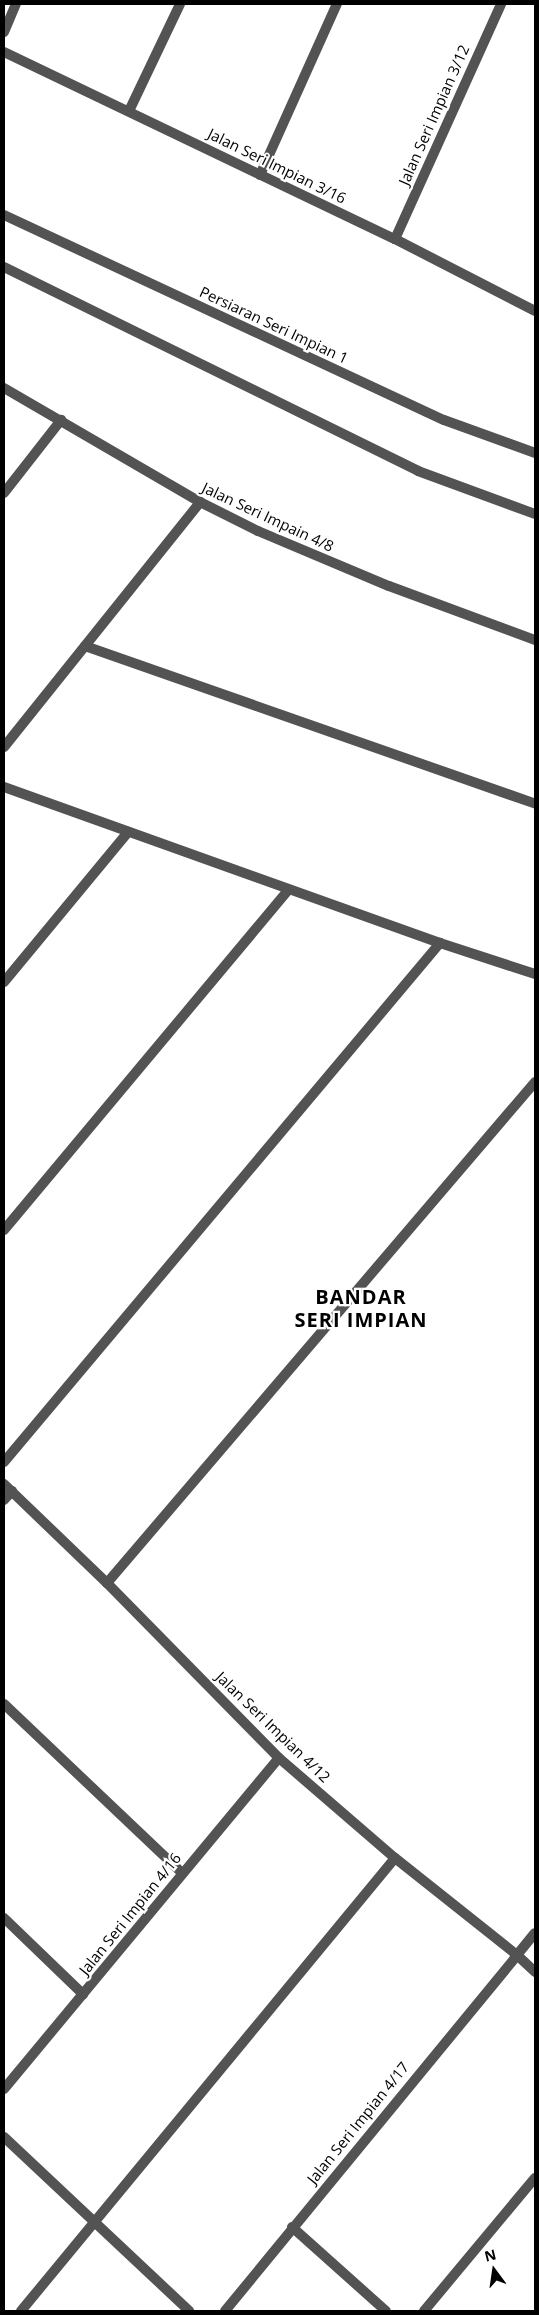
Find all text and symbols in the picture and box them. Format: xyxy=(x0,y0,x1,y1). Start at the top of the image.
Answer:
street label: Jalan Seri Impian 3/12 xyxy=(395,42,473,188)
street label: Jalan Seri Impian 3/16 xyxy=(205,125,349,207)
street label: Persiaran Seri Impian 1 xyxy=(197,283,351,367)
street label: Jalan Seri Impain 4/8 xyxy=(199,479,337,555)
district label: BANDAR SERI IMPIAN xyxy=(293,1285,429,1332)
street label: Jalan Seri Impian 4/12 xyxy=(212,1668,334,1786)
street label: Jalan Seri Impian 4/16 xyxy=(75,1849,185,1979)
street label: Jalan Seri Impian 4/17 xyxy=(303,2058,413,2188)
text: N xyxy=(482,2244,498,2266)
north arrow xyxy=(469,2245,519,2295)

